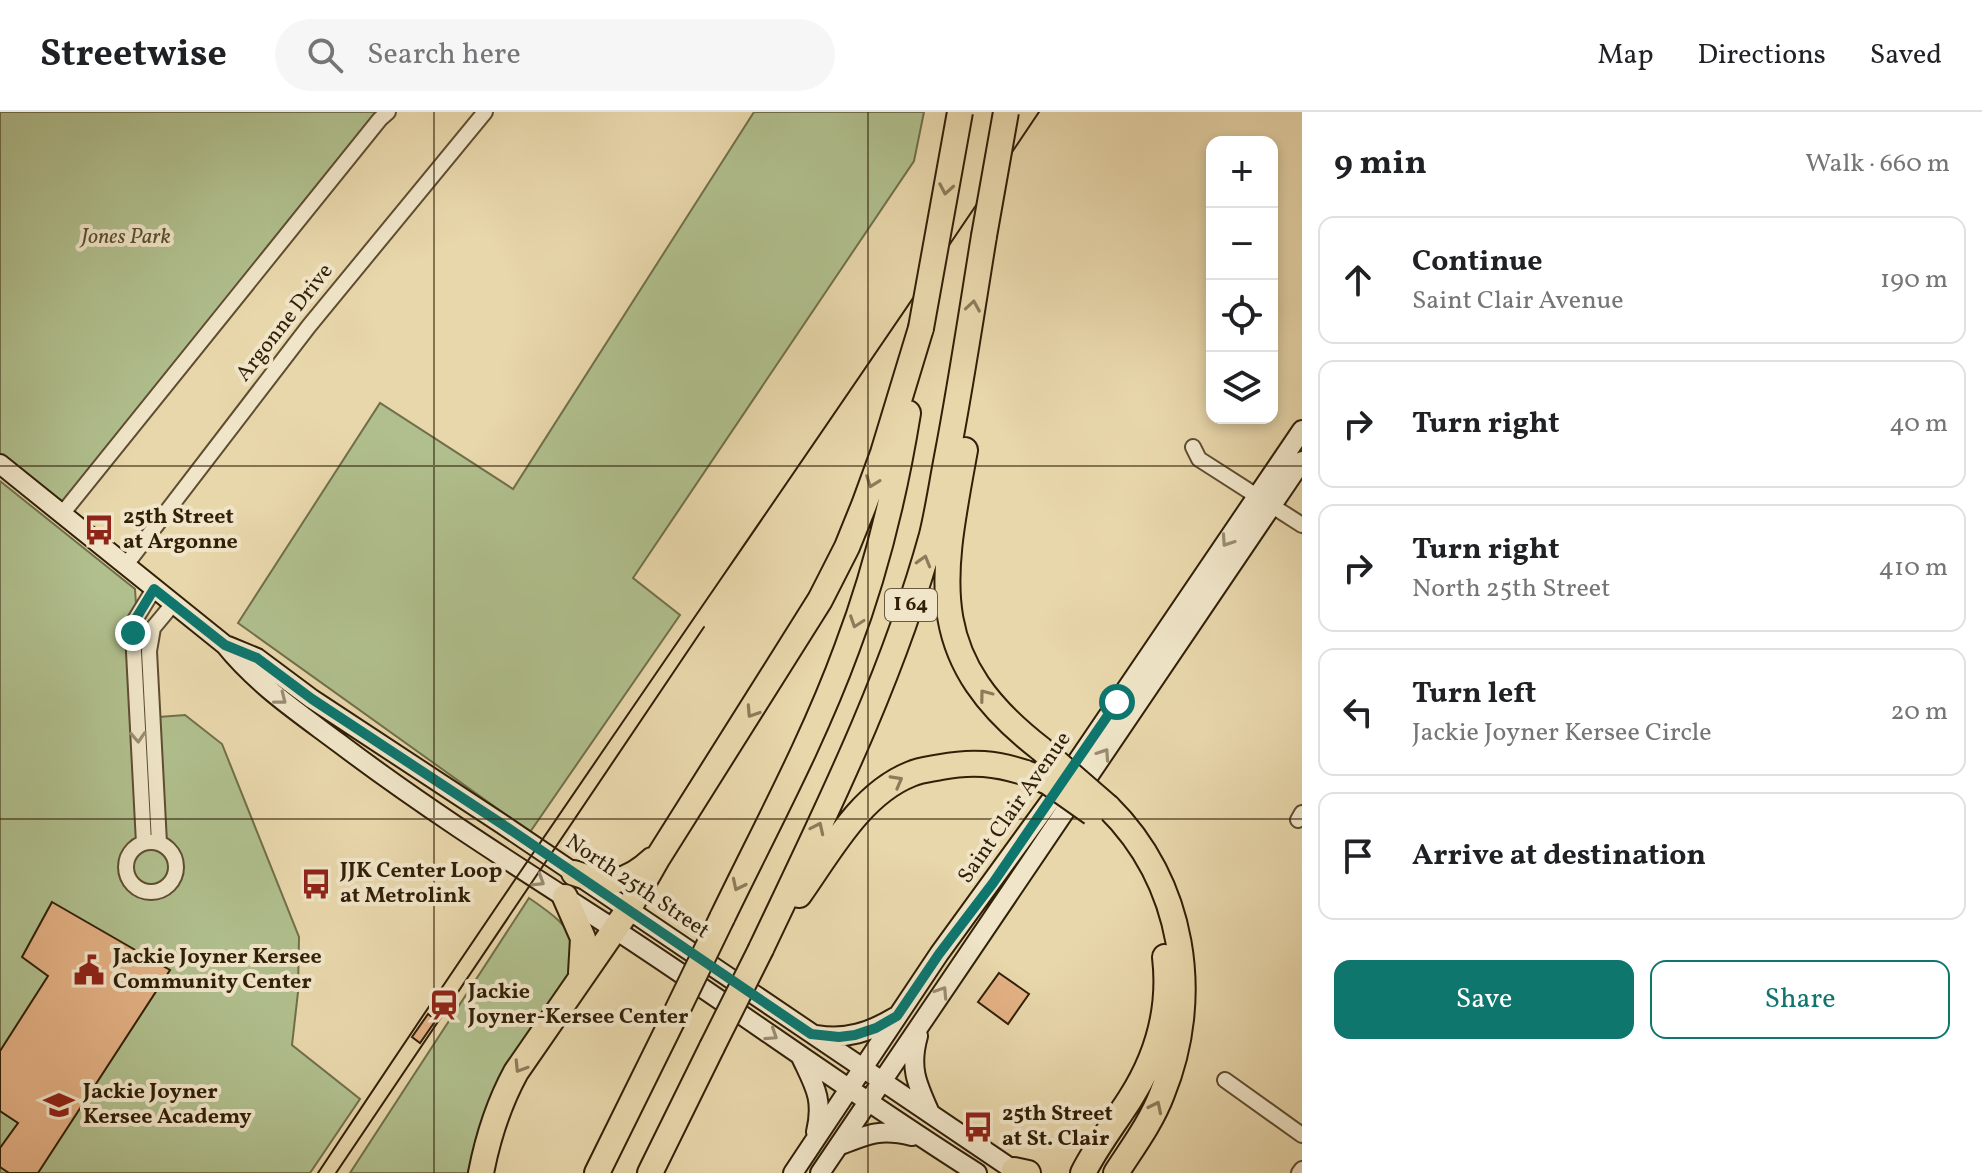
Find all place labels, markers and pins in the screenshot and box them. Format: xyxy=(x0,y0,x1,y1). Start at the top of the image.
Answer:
place label: 25th Street at Argonne xyxy=(123,502,238,558)
bus stop icon: 25th Street at Argonne xyxy=(82,513,116,547)
place label: JJK Center Loop at Metrolink xyxy=(339,856,502,912)
bus stop icon: JJK Center Loop at Metrolink xyxy=(299,867,333,901)
place label: Jackie Joyner Kersee Community Center xyxy=(112,942,322,998)
public building icon: Jackie Joyner Kersee Community Center xyxy=(72,953,106,987)
place label: Jackie Joyner-Kersee Center xyxy=(467,977,689,1033)
station icon: Jackie Joyner-Kersee Center xyxy=(427,988,461,1022)
place label: Jackie Joyner Kersee Academy xyxy=(82,1077,252,1133)
school or university icon: Jackie Joyner Kersee Academy xyxy=(42,1088,76,1122)
place label: 25th Street at St. Clair xyxy=(1002,1099,1113,1155)
bus stop icon: 25th Street at St. Clair xyxy=(961,1110,995,1144)

